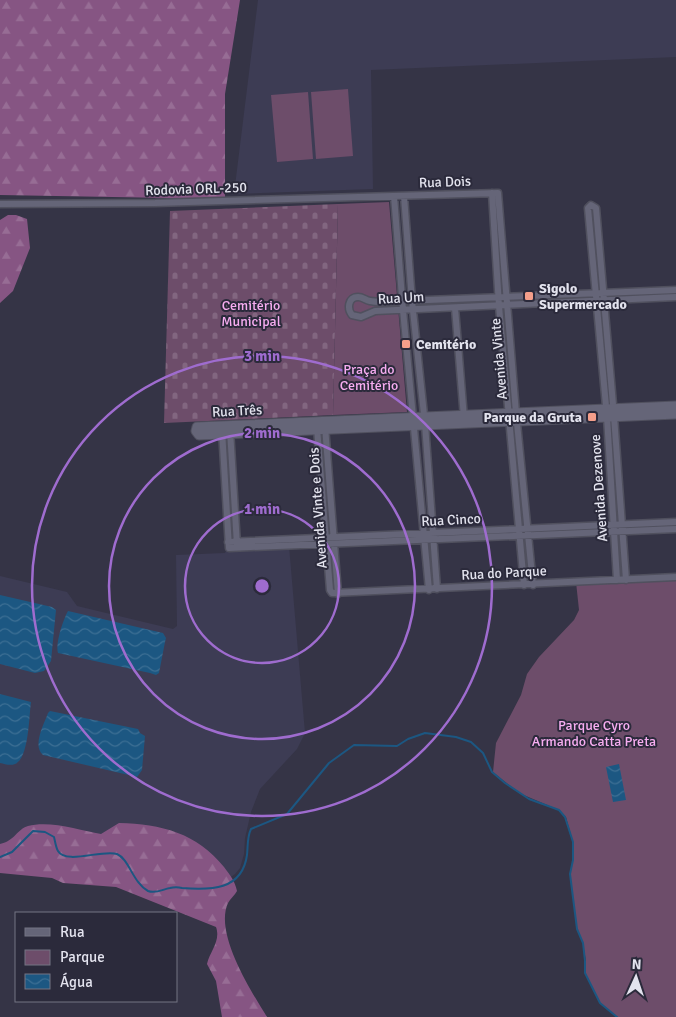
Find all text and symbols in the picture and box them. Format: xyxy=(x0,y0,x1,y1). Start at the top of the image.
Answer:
street label: Rua Dois xyxy=(419,173,471,191)
street label: Rodovia ORL-250 xyxy=(145,179,247,199)
place label: Sigolo Supermercado xyxy=(539,280,627,313)
street label: Rua Um xyxy=(377,288,425,308)
marker: Sigolo Supermercado xyxy=(523,290,535,302)
park label: Cemitério Municipal xyxy=(221,297,281,330)
street label: Avenida Vinte xyxy=(487,318,511,400)
place label: Cemitério xyxy=(416,336,476,353)
marker: Cemitério xyxy=(400,338,412,350)
text: 3 min xyxy=(244,347,280,365)
park label: Praça do Cemitério xyxy=(340,361,398,394)
street label: Rua Três xyxy=(212,401,262,421)
place label: Parque da Gruta xyxy=(484,409,582,426)
marker: Parque da Gruta xyxy=(586,411,598,423)
text: 2 min xyxy=(244,424,280,442)
street label: Avenida Dezenove xyxy=(587,434,611,542)
street label: Avenida Vinte e Dois xyxy=(305,447,331,569)
text: 1 min xyxy=(244,500,280,518)
street label: Rua Cinco xyxy=(421,510,481,530)
street label: Rua do Parque xyxy=(461,562,547,584)
centre of rings xyxy=(253,577,271,595)
park label: Parque Cyro Armando Catta Preta xyxy=(532,717,656,750)
legend xyxy=(15,912,178,1002)
text: Rua xyxy=(60,923,85,941)
text: Parque xyxy=(60,948,105,966)
north arrow xyxy=(611,952,661,1002)
text: N xyxy=(631,956,642,973)
text: Água xyxy=(60,972,93,991)

